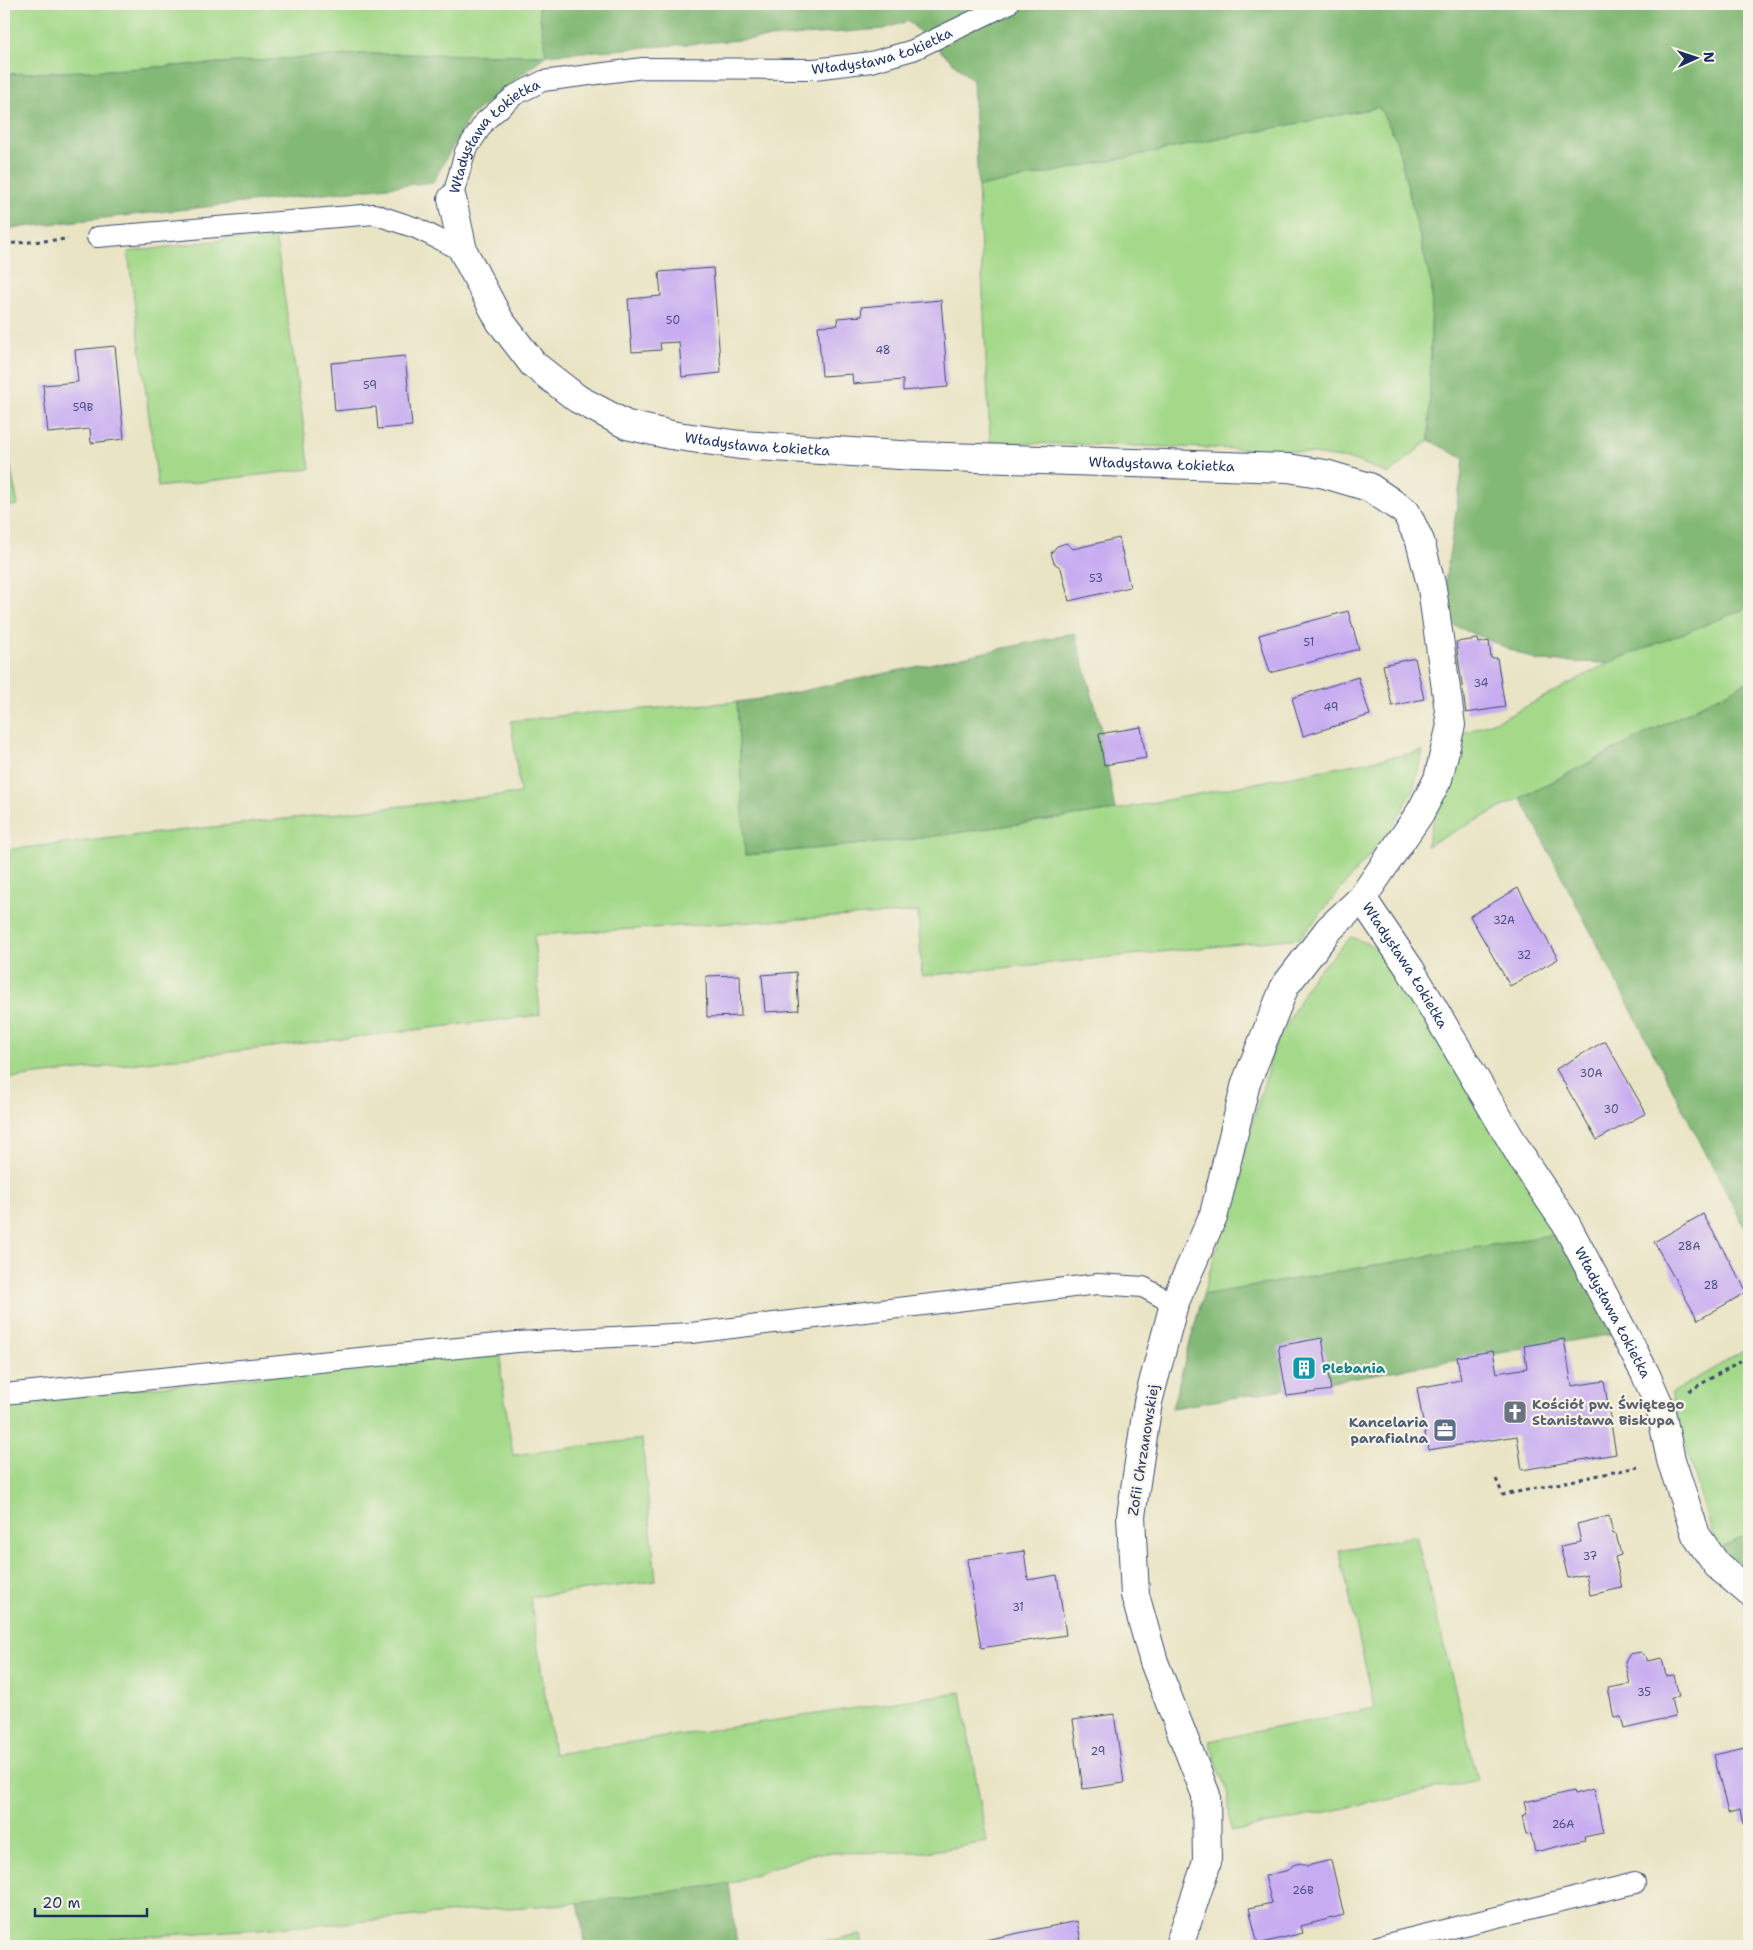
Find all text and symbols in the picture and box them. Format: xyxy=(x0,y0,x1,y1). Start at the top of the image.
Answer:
street label: Władysława Łokietka xyxy=(810,23,955,78)
north arrow xyxy=(1670,32,1720,82)
text: N xyxy=(1700,51,1718,63)
street label: Władysława Łokietka xyxy=(445,75,543,196)
house number: 50 xyxy=(666,313,680,328)
house number: 48 xyxy=(875,343,891,358)
house number: 59 xyxy=(363,378,377,393)
house number: 59B xyxy=(73,400,94,415)
street label: Władysława Łokietka xyxy=(683,428,831,460)
street label: Władysława Łokietka xyxy=(1088,453,1235,475)
house number: 53 xyxy=(1089,571,1103,586)
house number: 51 xyxy=(1304,635,1314,650)
house number: 34 xyxy=(1474,676,1489,691)
house number: 49 xyxy=(1324,700,1338,715)
street label: Władysława Łokietka xyxy=(1358,899,1452,1032)
house number: 32A xyxy=(1493,913,1515,928)
house number: 32 xyxy=(1517,948,1531,963)
house number: 30A xyxy=(1579,1066,1603,1081)
house number: 30 xyxy=(1603,1102,1619,1117)
house number: 28A xyxy=(1677,1239,1701,1254)
street label: Władysława Łokietka xyxy=(1571,1244,1655,1381)
house number: 28 xyxy=(1703,1278,1719,1293)
building icon: Plebania xyxy=(1291,1355,1317,1381)
place label: Plebania xyxy=(1322,1359,1386,1377)
street label: Zofii Chrzanowskiej xyxy=(1124,1383,1162,1517)
place label: Kościół pw. Świętego Stanisława Biskupa xyxy=(1532,1395,1684,1429)
church icon: Kościół pw. Świętego Stanisława Biskupa xyxy=(1502,1399,1528,1425)
place label: Kancelaria parafialna xyxy=(1349,1413,1428,1447)
office icon: Kancelaria parafialna xyxy=(1432,1417,1458,1443)
house number: 37 xyxy=(1583,1549,1598,1564)
house number: 31 xyxy=(1012,1600,1024,1615)
house number: 35 xyxy=(1637,1685,1651,1700)
house number: 29 xyxy=(1091,1744,1105,1759)
house number: 26A xyxy=(1552,1817,1574,1832)
house number: 26B xyxy=(1292,1883,1314,1898)
scale bar xyxy=(35,1885,148,1917)
text: 20 m xyxy=(42,1893,81,1913)

